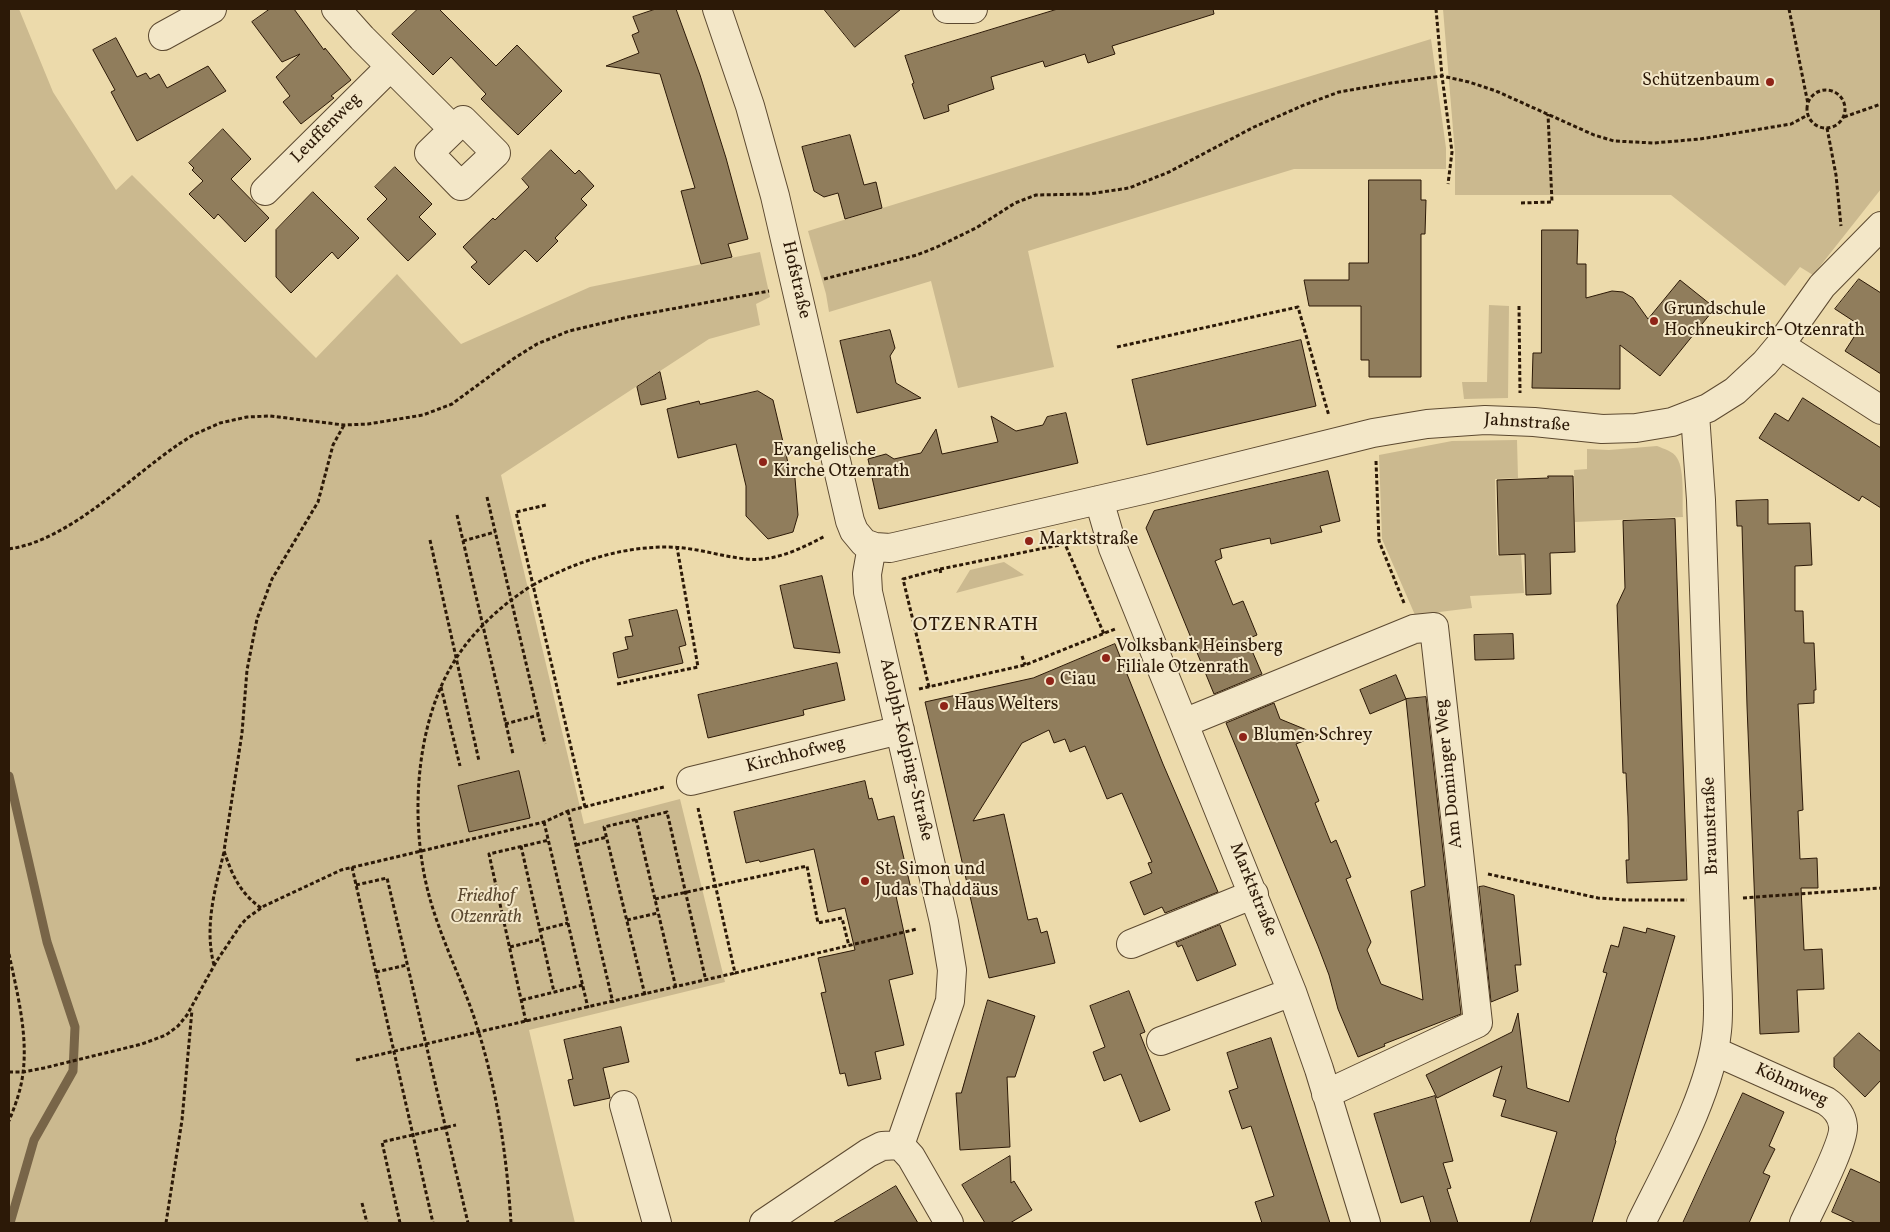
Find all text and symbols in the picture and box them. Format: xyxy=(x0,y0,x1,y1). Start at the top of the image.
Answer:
place label: Schützenbaum xyxy=(1642,71,1760,93)
marker: Schützenbaum xyxy=(1764,76,1776,88)
street label: Leuffenweg xyxy=(287,89,367,169)
street label: Hofstraße xyxy=(776,239,814,321)
place label: Grundschule Hochneukirch-Otzenrath xyxy=(1664,300,1865,342)
marker: Grundschule Hochneukirch-Otzenrath xyxy=(1648,315,1660,327)
street label: Jahnstraße xyxy=(1483,410,1571,438)
place label: Evangelische Kirche Otzenrath xyxy=(773,441,910,484)
marker: Evangelische Kirche Otzenrath xyxy=(757,456,769,468)
place label: Marktstraße xyxy=(1039,530,1138,552)
marker: Marktstraße xyxy=(1023,535,1035,547)
district label: OTZENRATH xyxy=(912,614,1040,638)
place label: Volksbank Heinsberg Filiale Otzenrath xyxy=(1116,637,1283,680)
marker: Volksbank Heinsberg Filiale Otzenrath xyxy=(1100,652,1112,664)
street label: Adolph-Kolping-Straße xyxy=(873,657,937,843)
place label: Ciau xyxy=(1060,670,1096,692)
marker: Ciau xyxy=(1044,675,1056,687)
place label: Haus Welters xyxy=(954,695,1058,717)
street label: Am Dominger Weg xyxy=(1431,698,1469,850)
marker: Haus Welters xyxy=(938,700,950,712)
place label: Blumen Schrey xyxy=(1253,726,1372,748)
marker: Blumen Schrey xyxy=(1237,731,1249,743)
street label: Kirchhofweg xyxy=(744,733,848,779)
street label: Braunstraße xyxy=(1699,776,1725,876)
street label: Marktstraße xyxy=(1223,840,1281,940)
place label: St. Simon und Judas Thaddäus xyxy=(875,860,998,902)
marker: St. Simon und Judas Thaddäus xyxy=(859,875,871,887)
park label: Friedhof Otzenrath xyxy=(450,887,522,930)
street label: Köhmweg xyxy=(1751,1060,1831,1112)

